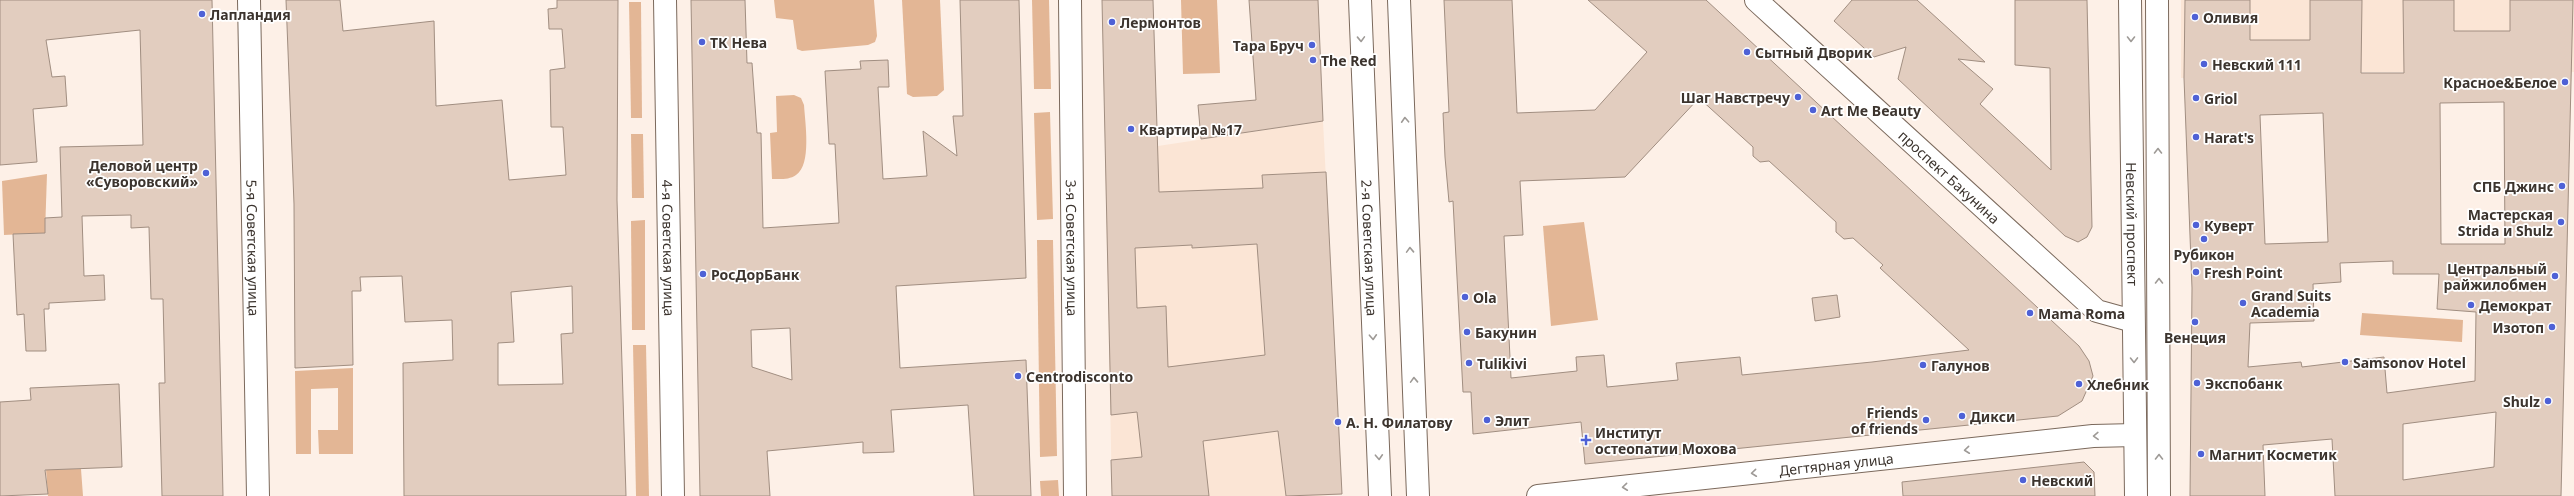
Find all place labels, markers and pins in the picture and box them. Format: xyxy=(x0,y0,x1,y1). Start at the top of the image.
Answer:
place label: Лапландия xyxy=(210,5,291,24)
place label: Оливия xyxy=(2203,8,2258,27)
marker: Лапландия xyxy=(197,9,207,19)
marker: Оливия xyxy=(2190,12,2200,22)
place label: Лермонтов xyxy=(1120,13,1201,32)
marker: Лермонтов xyxy=(1107,17,1117,27)
place label: ТК Нева xyxy=(710,33,767,52)
place label: Тара Бруч xyxy=(1233,36,1304,55)
marker: ТК Нева xyxy=(697,37,707,47)
marker: Тара Бруч xyxy=(1307,40,1317,50)
place label: Сытный Дворик xyxy=(1755,43,1872,62)
marker: Сытный Дворик xyxy=(1742,47,1752,57)
place label: The Red xyxy=(1321,51,1377,70)
marker: The Red xyxy=(1308,55,1318,65)
place label: Невский 111 xyxy=(2212,55,2302,74)
marker: Невский 111 xyxy=(2199,59,2209,69)
place label: Красное&Белое xyxy=(2443,73,2557,92)
marker: Красное&Белое xyxy=(2560,77,2570,87)
place label: Шаг Навстречу xyxy=(1681,88,1790,107)
place label: Griol xyxy=(2204,89,2238,108)
marker: Шаг Навстречу xyxy=(1793,92,1803,102)
marker: Griol xyxy=(2191,93,2201,103)
place label: Art Me Beauty xyxy=(1821,101,1921,120)
marker: Art Me Beauty xyxy=(1808,105,1818,115)
place label: Квартира №17 xyxy=(1139,120,1242,139)
marker: Квартира №17 xyxy=(1126,124,1136,134)
place label: Harat's xyxy=(2204,128,2254,147)
marker: Harat's xyxy=(2191,132,2201,142)
place label: Деловой центр «Суворовский» xyxy=(86,156,198,191)
marker: Деловой центр «Суворовский» xyxy=(201,168,211,178)
place label: СПБ Джинс xyxy=(2473,177,2554,196)
marker: СПБ Джинс xyxy=(2557,181,2567,191)
place label: Мастерская Strida и Shulz xyxy=(2458,205,2553,240)
place label: Куверт xyxy=(2204,216,2254,235)
marker: Мастерская Strida и Shulz xyxy=(2556,217,2566,227)
marker: Куверт xyxy=(2191,220,2201,230)
marker: Рубикон xyxy=(2199,234,2209,244)
place label: Рубикон xyxy=(2173,245,2235,264)
place label: Центральный райжилобмен xyxy=(2444,259,2547,294)
place label: Fresh Point xyxy=(2204,263,2283,282)
place label: РосДорБанк xyxy=(711,265,800,284)
marker: Fresh Point xyxy=(2191,267,2201,277)
marker: РосДорБанк xyxy=(698,269,708,279)
marker: Центральный райжилобмен xyxy=(2550,271,2560,281)
place label: Grand Suits Academia xyxy=(2251,286,2331,321)
place label: Ola xyxy=(1473,288,1497,307)
marker: Ola xyxy=(1460,292,1470,302)
place label: Демократ xyxy=(2479,296,2551,315)
marker: Grand Suits Academia xyxy=(2238,298,2248,308)
marker: Демократ xyxy=(2466,300,2476,310)
place label: Mama Roma xyxy=(2038,304,2125,323)
marker: Mama Roma xyxy=(2025,308,2035,318)
marker: Венеция xyxy=(2190,317,2200,327)
place label: Изотоп xyxy=(2492,318,2544,337)
marker: Изотоп xyxy=(2547,322,2557,332)
place label: Бакунин xyxy=(1475,323,1537,342)
marker: Бакунин xyxy=(1462,327,1472,337)
place label: Венеция xyxy=(2164,328,2226,347)
place label: Samsonov Hotel xyxy=(2353,353,2466,372)
place label: Tulikivi xyxy=(1477,354,1527,373)
place label: Галунов xyxy=(1931,356,1990,375)
marker: Samsonov Hotel xyxy=(2340,357,2350,367)
marker: Tulikivi xyxy=(1464,358,1474,368)
marker: Галунов xyxy=(1918,360,1928,370)
place label: Centrodisconto xyxy=(1026,367,1133,386)
marker: Centrodisconto xyxy=(1013,371,1023,381)
place label: Экспобанк xyxy=(2205,374,2283,393)
place label: Хлебник xyxy=(2087,375,2150,394)
marker: Экспобанк xyxy=(2192,378,2202,388)
marker: Хлебник xyxy=(2074,379,2084,389)
place label: Shulz xyxy=(2503,392,2540,411)
marker: Shulz xyxy=(2543,396,2553,406)
place label: Friends of friends xyxy=(1851,403,1918,438)
place label: Дикси xyxy=(1970,407,2015,426)
place label: Элит xyxy=(1495,411,1529,430)
marker: Дикси xyxy=(1957,411,1967,421)
place label: А. Н. Филатову xyxy=(1346,413,1452,432)
marker: Элит xyxy=(1482,415,1492,425)
marker: Friends of friends xyxy=(1921,415,1931,425)
marker: А. Н. Филатову xyxy=(1333,417,1343,427)
place label: Институт остеопатии Мохова xyxy=(1595,423,1737,458)
marker: Институт остеопатии Мохова xyxy=(1580,434,1592,446)
place label: Магнит Косметик xyxy=(2209,445,2337,464)
marker: Магнит Косметик xyxy=(2196,449,2206,459)
place label: Невский xyxy=(2031,471,2093,490)
marker: Невский xyxy=(2018,475,2028,485)

